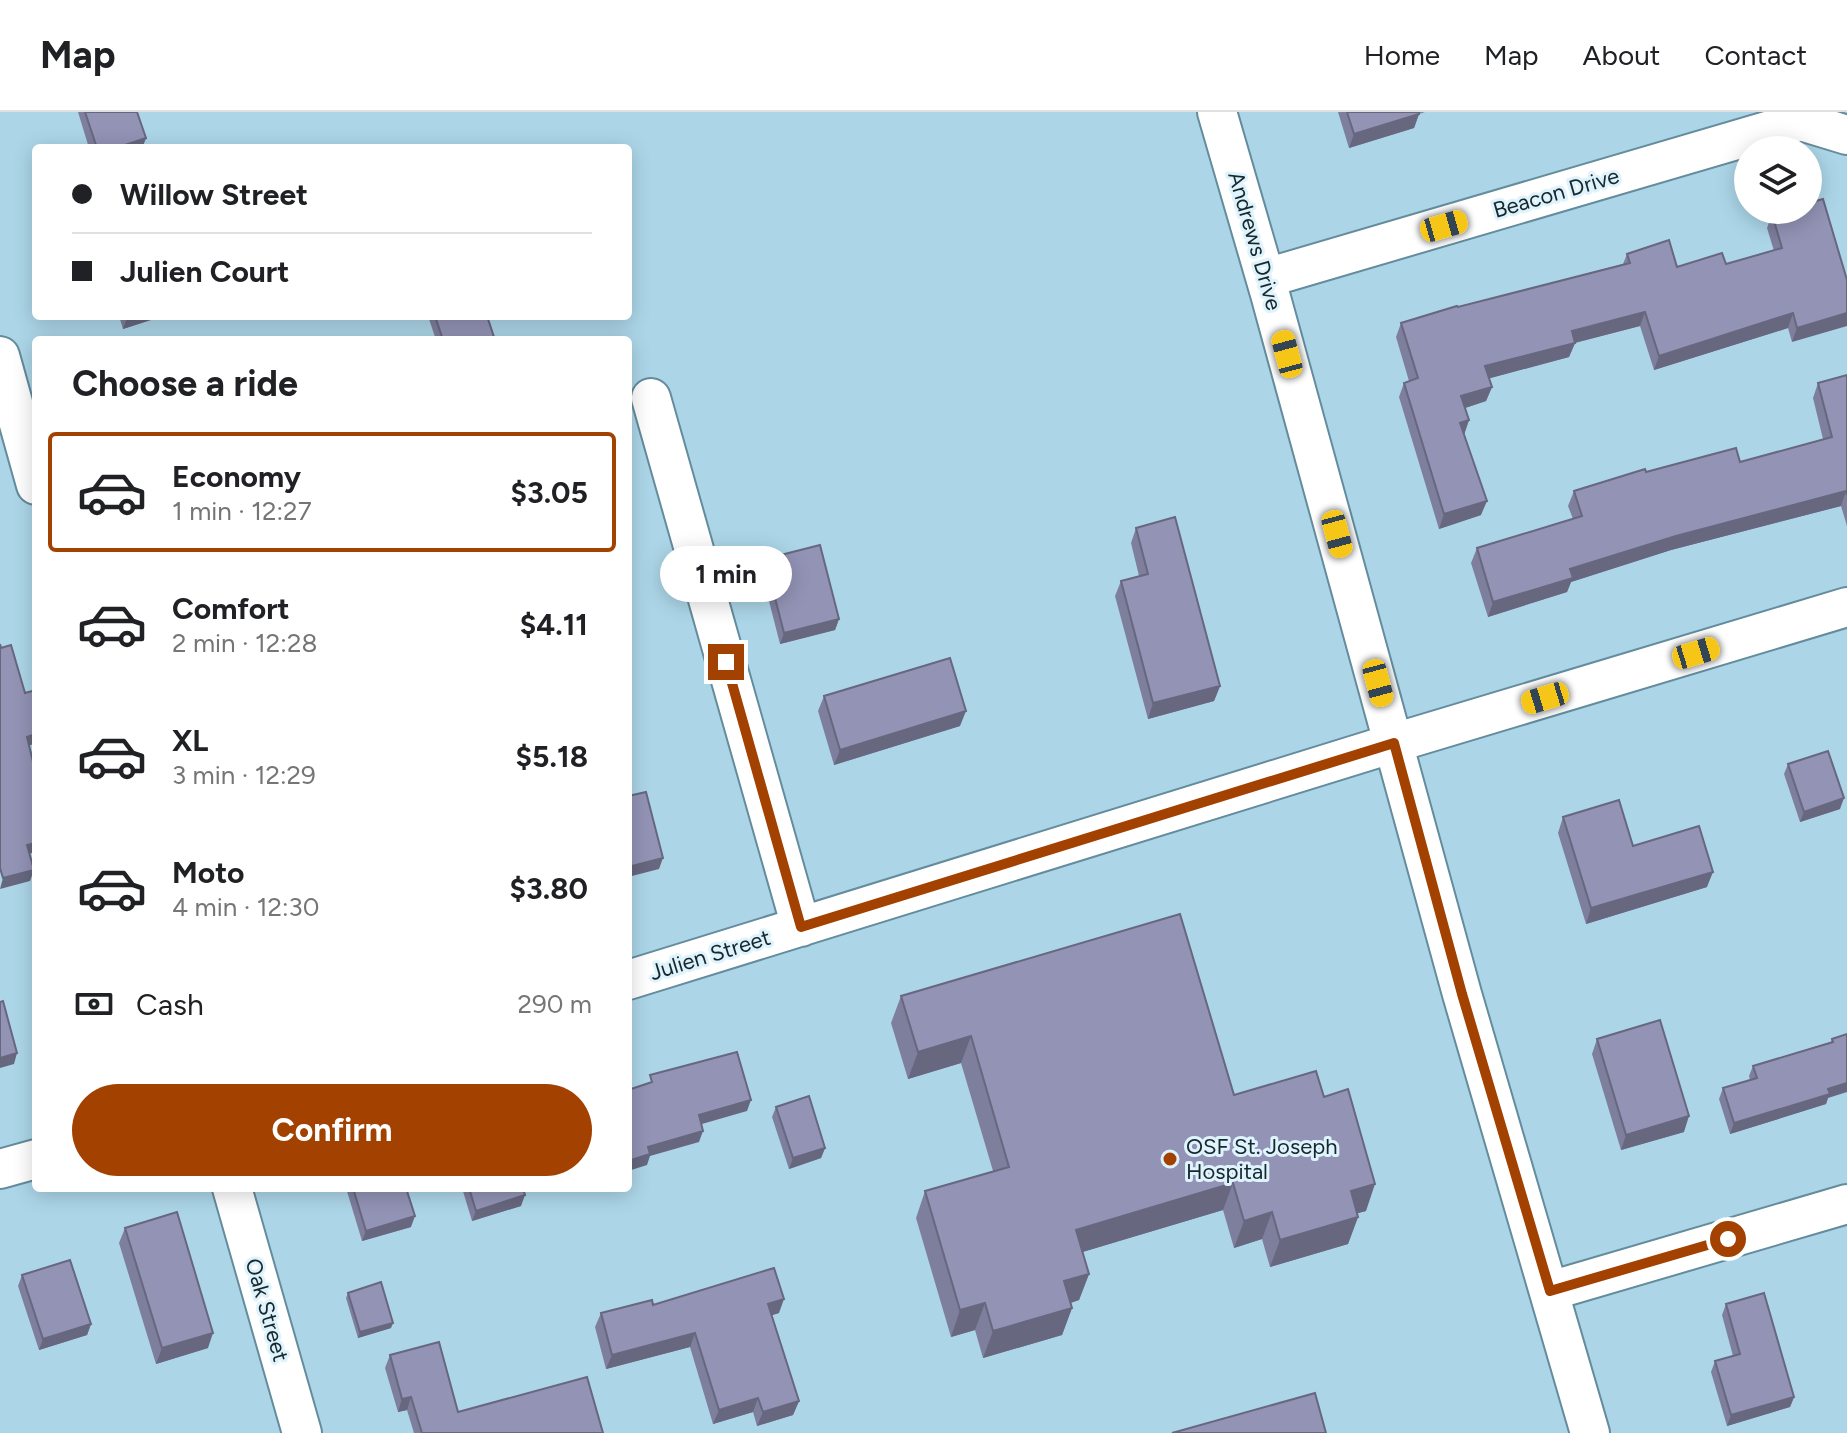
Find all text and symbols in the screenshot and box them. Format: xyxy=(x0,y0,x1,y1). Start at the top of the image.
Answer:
text: Map xyxy=(40,32,116,78)
text: Home xyxy=(1364,38,1440,72)
text: Map xyxy=(1484,38,1539,72)
text: About xyxy=(1583,38,1660,72)
text: Contact xyxy=(1704,38,1807,72)
map controls xyxy=(1734,136,1822,224)
button: layers xyxy=(1734,136,1822,224)
street label: Beacon Drive xyxy=(1490,162,1622,224)
street label: Andrews Drive xyxy=(1222,169,1288,313)
text: Willow Street xyxy=(120,176,308,213)
car xyxy=(1418,208,1470,244)
text: Julien Court xyxy=(120,253,289,290)
car xyxy=(1269,328,1305,380)
text: Choose a ride xyxy=(72,362,298,405)
icon: car xyxy=(76,456,148,528)
text: Economy xyxy=(172,458,301,495)
text: $3.05 xyxy=(510,474,588,511)
text: 1 min · 12:27 xyxy=(172,495,312,527)
car xyxy=(1319,508,1355,560)
callout: 1 min xyxy=(660,546,792,602)
text: 1 min xyxy=(695,558,757,590)
icon: car xyxy=(76,588,148,660)
text: Comfort xyxy=(172,590,290,627)
text: $4.11 xyxy=(520,606,588,643)
text: 2 min · 12:28 xyxy=(172,627,317,659)
car xyxy=(1670,635,1722,671)
route end xyxy=(708,644,744,680)
car xyxy=(1360,657,1396,709)
car xyxy=(1519,680,1571,716)
icon: car xyxy=(76,720,148,792)
text: XL xyxy=(172,722,208,759)
text: $5.18 xyxy=(515,738,588,775)
text: 3 min · 12:29 xyxy=(172,759,316,791)
icon: car xyxy=(76,852,148,924)
text: Moto xyxy=(172,854,244,891)
text: $3.80 xyxy=(509,870,588,907)
text: 4 min · 12:30 xyxy=(172,891,319,923)
street label: Julien Street xyxy=(646,924,774,986)
icon: cash xyxy=(72,982,116,1026)
text: Cash xyxy=(136,986,204,1023)
text: 290 m xyxy=(518,988,592,1020)
button: Confirm xyxy=(72,1084,592,1176)
place label: OSF St. Joseph Hospital xyxy=(1186,1133,1337,1185)
marker: OSF St. Joseph Hospital xyxy=(1161,1150,1179,1168)
route start xyxy=(1710,1221,1746,1257)
street label: Oak Street xyxy=(239,1255,295,1365)

